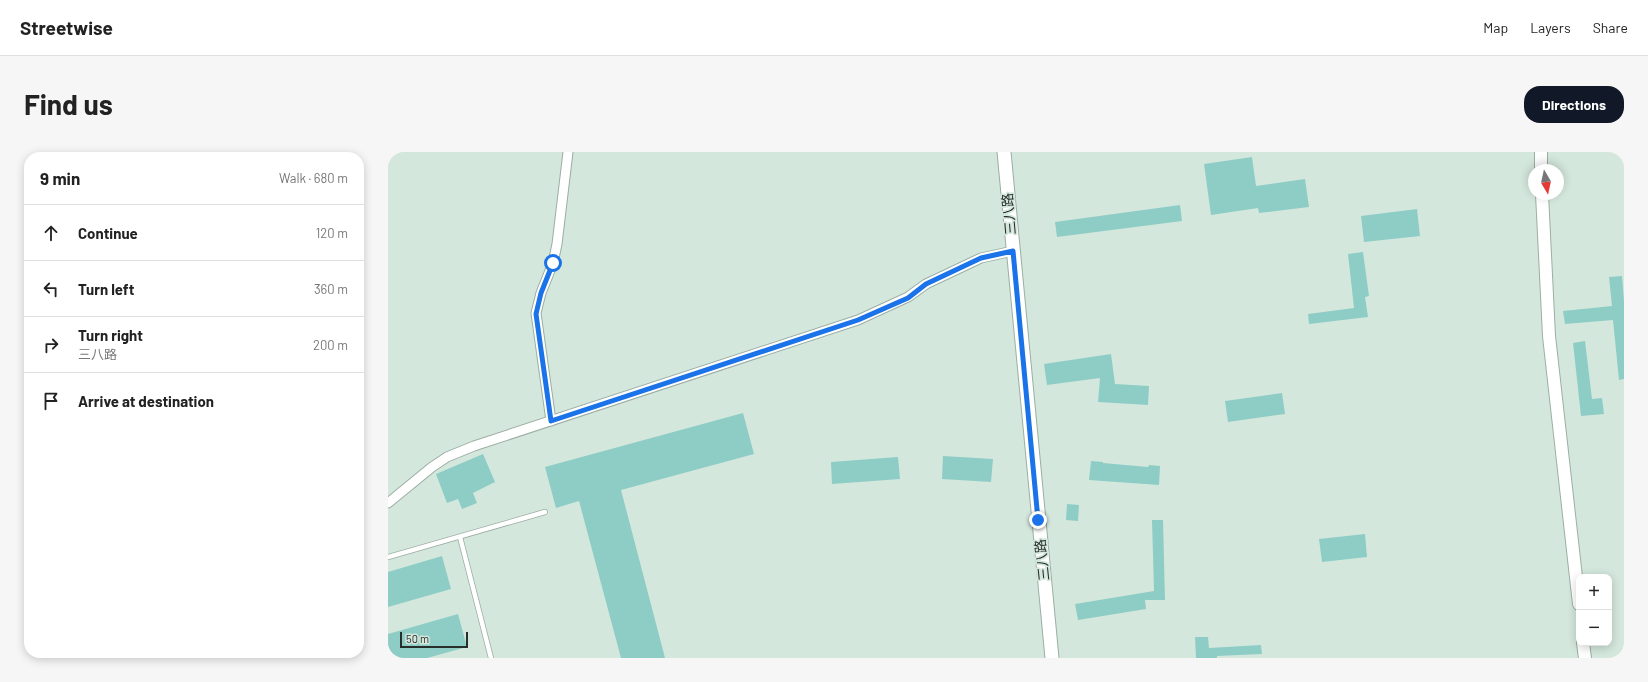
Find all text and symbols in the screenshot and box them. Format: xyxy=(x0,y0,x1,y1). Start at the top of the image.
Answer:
text: Streetwise xyxy=(20,16,113,39)
text: Map xyxy=(1483,19,1508,36)
text: Layers xyxy=(1530,19,1571,36)
text: Share xyxy=(1593,19,1628,36)
button: Directions xyxy=(1524,86,1624,123)
text: Find us xyxy=(24,87,113,121)
north arrow xyxy=(1528,164,1564,200)
text: 9 min xyxy=(40,168,80,188)
text: Walk · 680 m xyxy=(279,170,348,186)
street label: 三八路 xyxy=(998,192,1019,236)
icon: ahead xyxy=(40,222,62,244)
text: Continue xyxy=(78,224,138,242)
text: 120 m xyxy=(316,225,348,241)
route start xyxy=(544,254,562,272)
icon: left xyxy=(40,278,62,300)
text: Turn left xyxy=(78,280,134,298)
text: 360 m xyxy=(314,281,348,297)
text: Turn right xyxy=(78,326,143,344)
icon: right xyxy=(40,334,62,356)
text: 200 m xyxy=(313,337,348,353)
text: 三八路 xyxy=(78,346,117,362)
icon: arrive xyxy=(40,390,62,412)
text: Arrive at destination xyxy=(78,392,214,410)
route end xyxy=(1029,511,1047,529)
street label: 三八路 xyxy=(1031,538,1052,582)
map controls xyxy=(1576,574,1612,646)
button: + xyxy=(1576,574,1612,610)
button: − xyxy=(1576,610,1612,646)
scale bar xyxy=(400,630,468,649)
text: 50 m xyxy=(406,632,429,645)

